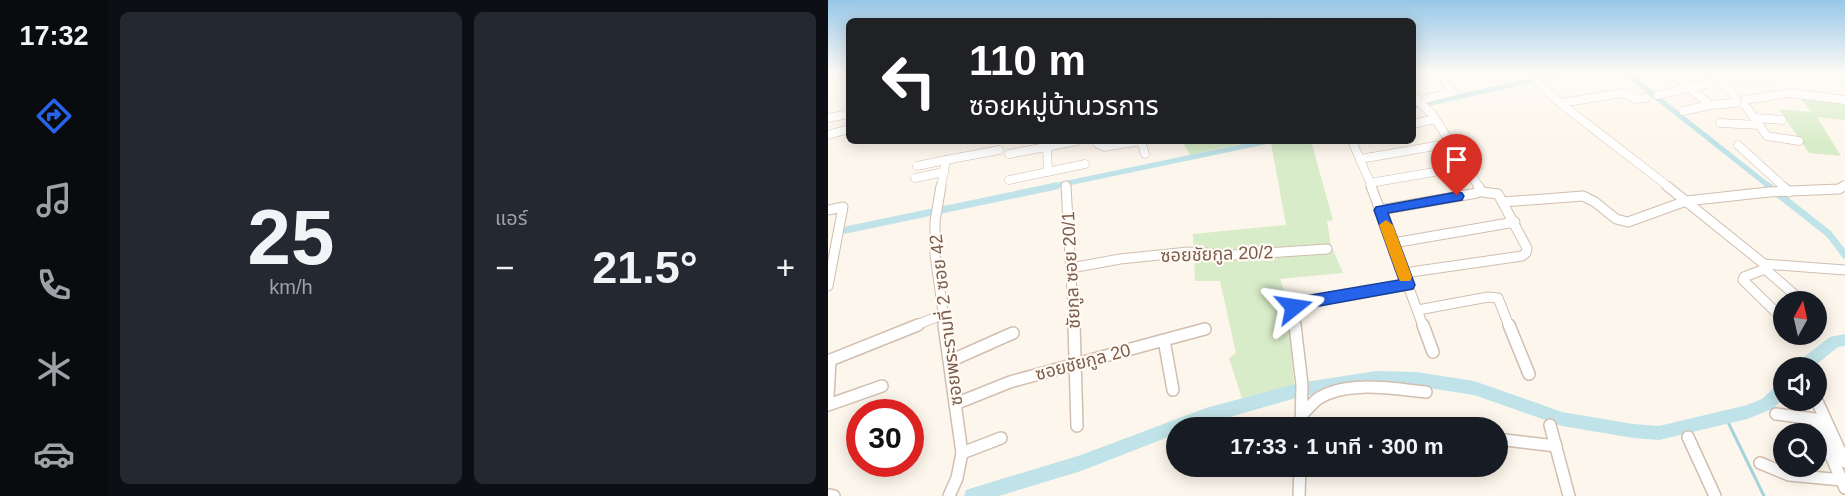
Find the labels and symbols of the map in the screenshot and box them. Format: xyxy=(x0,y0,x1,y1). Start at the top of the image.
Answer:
pin xyxy=(1431,134,1482,196)
street label: ชัยกูล ซอย 20/1 xyxy=(1058,211,1086,329)
street label: ซอยพระรามที่ 2 ซอย 42 xyxy=(923,233,966,407)
street label: ซอยชัยกูล 20/2 xyxy=(1160,242,1274,268)
position arrow xyxy=(1262,275,1326,339)
north arrow xyxy=(1773,291,1827,345)
street label: ซอยชัยกูล 20 xyxy=(1033,340,1133,386)
speed limit sign: 30 xyxy=(846,399,924,477)

